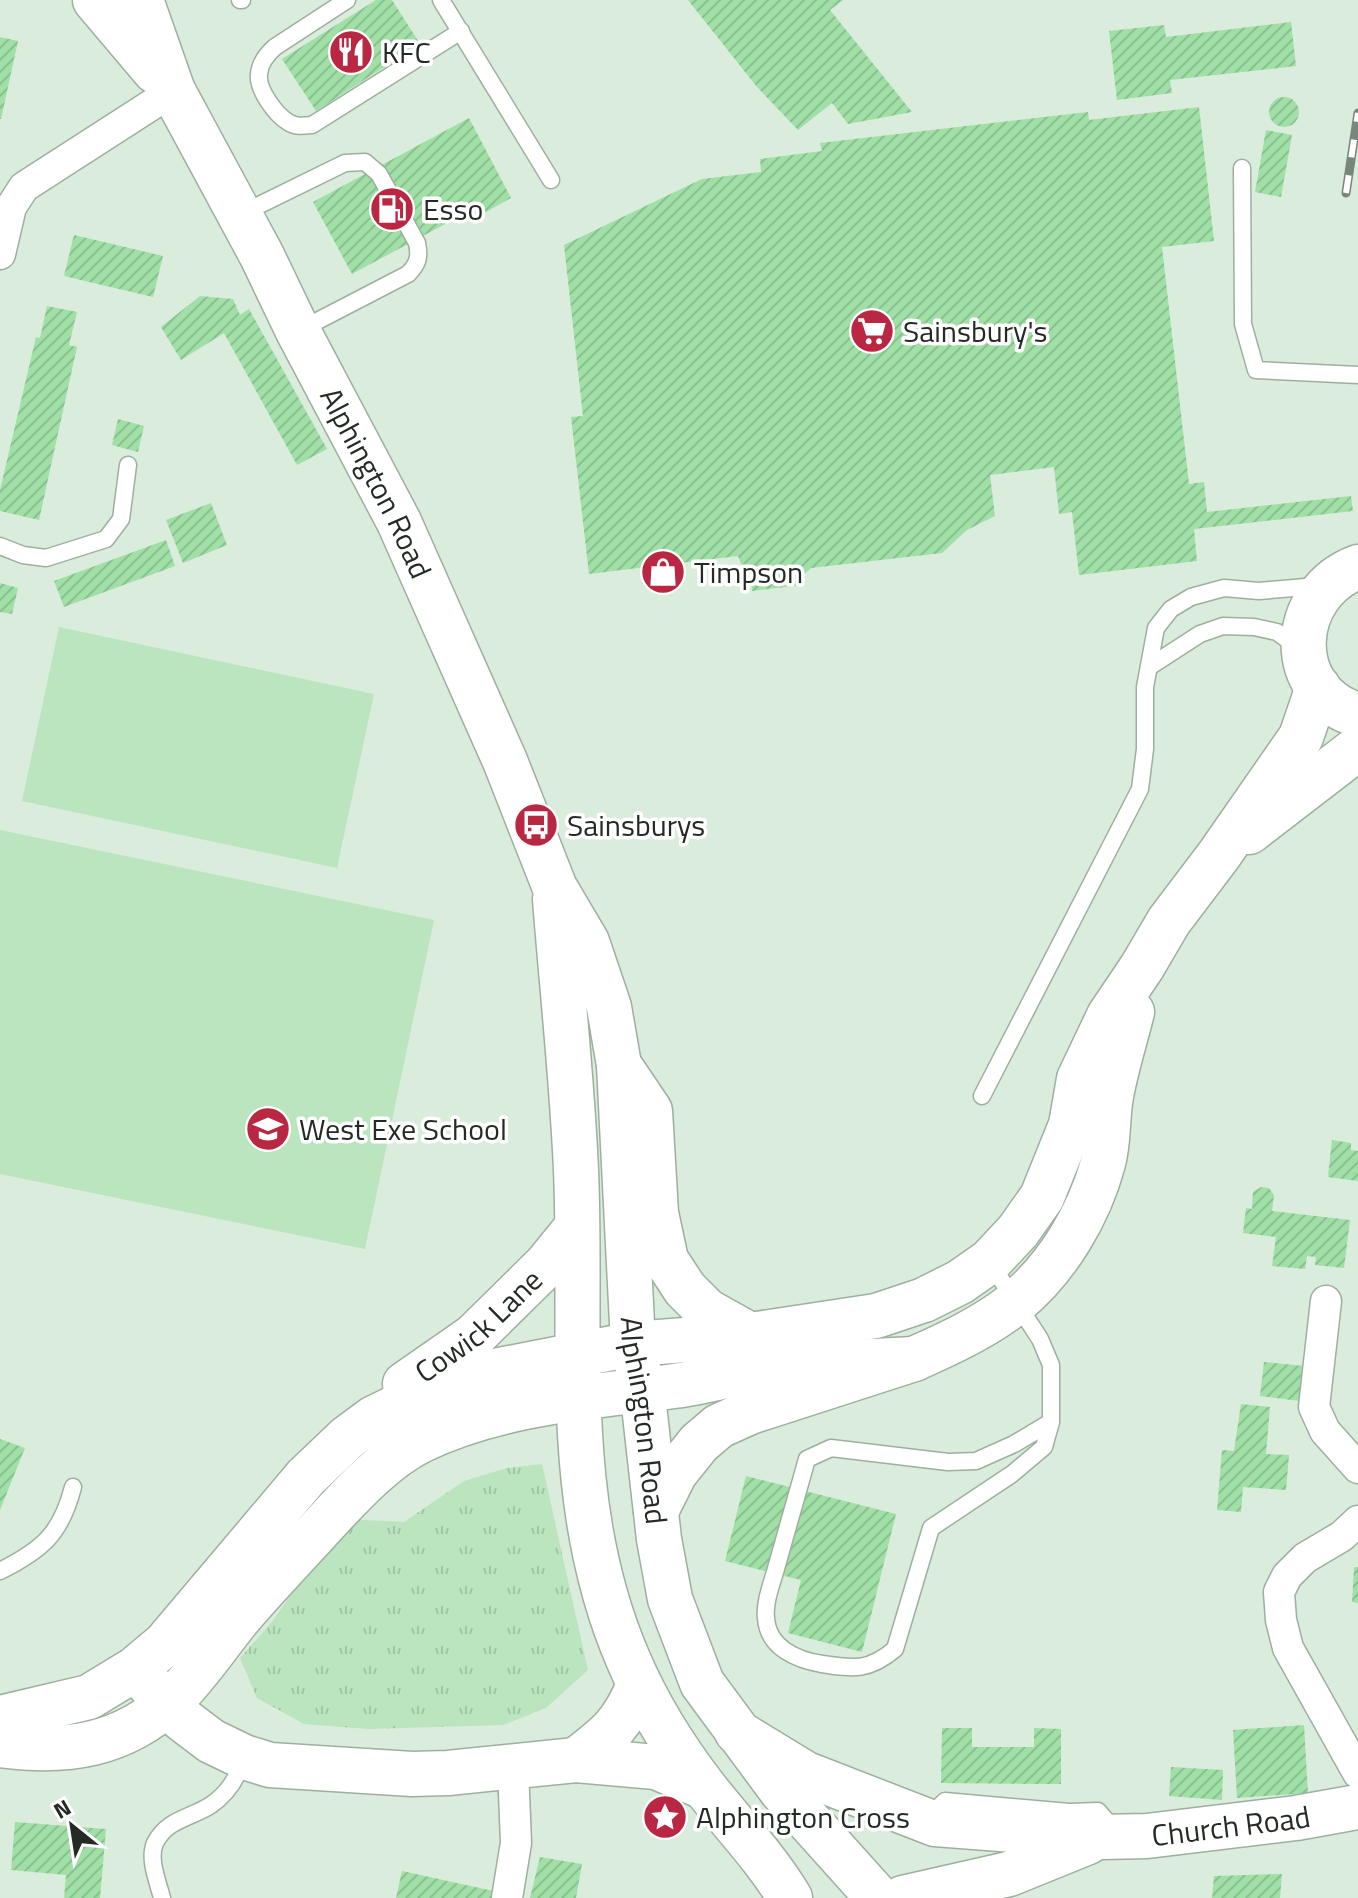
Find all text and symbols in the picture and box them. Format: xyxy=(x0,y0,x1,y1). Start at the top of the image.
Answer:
restaurant icon: KFC xyxy=(327,28,375,76)
place label: KFC xyxy=(382,29,431,75)
fuel station icon: Esso xyxy=(368,185,416,233)
place label: Esso xyxy=(423,186,483,232)
supermarket icon: Sainsbury's xyxy=(848,307,896,355)
place label: Sainsbury's xyxy=(903,308,1048,354)
street label: Alphington Road xyxy=(309,379,444,586)
shop icon: Timpson xyxy=(639,548,687,596)
place label: Timpson xyxy=(694,549,803,595)
bus stop icon: Sainsburys xyxy=(512,801,560,849)
place label: Sainsburys xyxy=(567,802,705,848)
school or university icon: West Exe School xyxy=(244,1105,292,1153)
place label: West Exe School xyxy=(299,1106,507,1152)
street label: Cowick Lane xyxy=(405,1258,553,1394)
street label: Alphington Road xyxy=(609,1316,680,1527)
north arrow xyxy=(32,1786,112,1866)
text: N xyxy=(47,1790,77,1827)
place icon: Alphington Cross xyxy=(641,1793,689,1841)
street label: Church Road xyxy=(1149,1793,1314,1858)
place label: Alphington Cross xyxy=(696,1794,910,1840)

